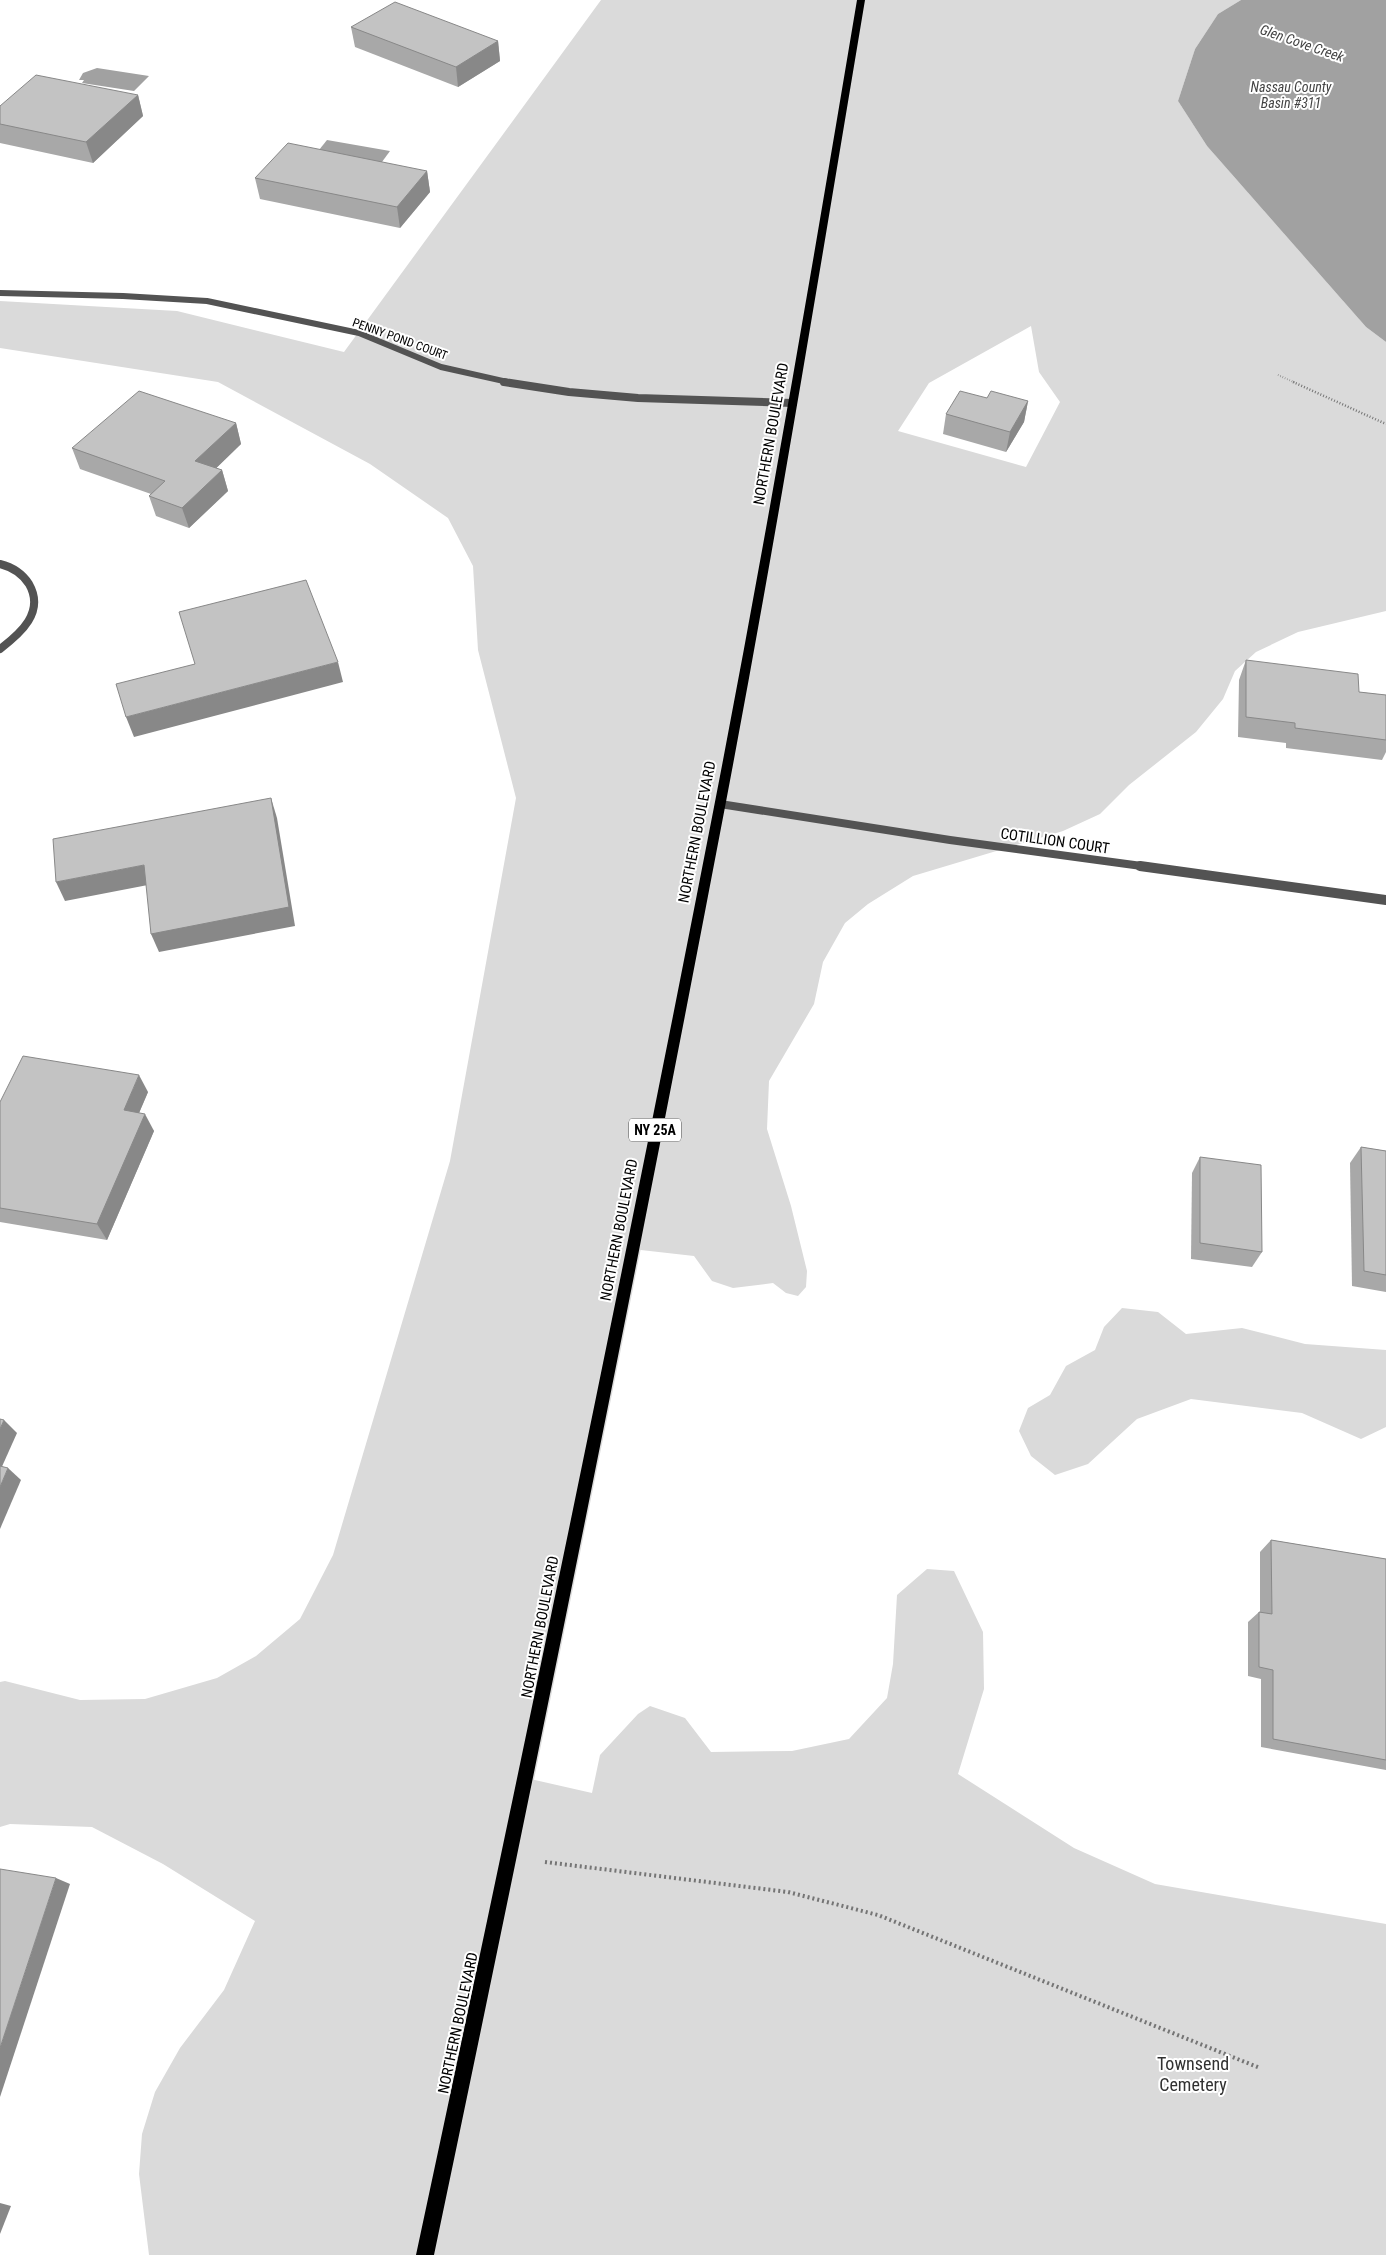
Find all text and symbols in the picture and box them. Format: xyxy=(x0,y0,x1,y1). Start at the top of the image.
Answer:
water label: Glen Cove Creek xyxy=(1258,21,1347,65)
water label: Nassau County Basin #311 xyxy=(1251,79,1332,111)
street label: PENNY POND COURT xyxy=(351,315,449,363)
street label: NORTHERN BOULEVARD xyxy=(750,361,792,507)
street label: NORTHERN BOULEVARD xyxy=(674,760,720,904)
street label: COTILLION COURT xyxy=(999,824,1111,858)
road number: NY 25A xyxy=(629,1118,681,1142)
street label: NORTHERN BOULEVARD xyxy=(596,1158,642,1302)
street label: NORTHERN BOULEVARD xyxy=(517,1555,563,1699)
street label: NORTHERN BOULEVARD xyxy=(434,1951,482,2095)
park label: Townsend Cemetery xyxy=(1157,2053,1229,2095)

